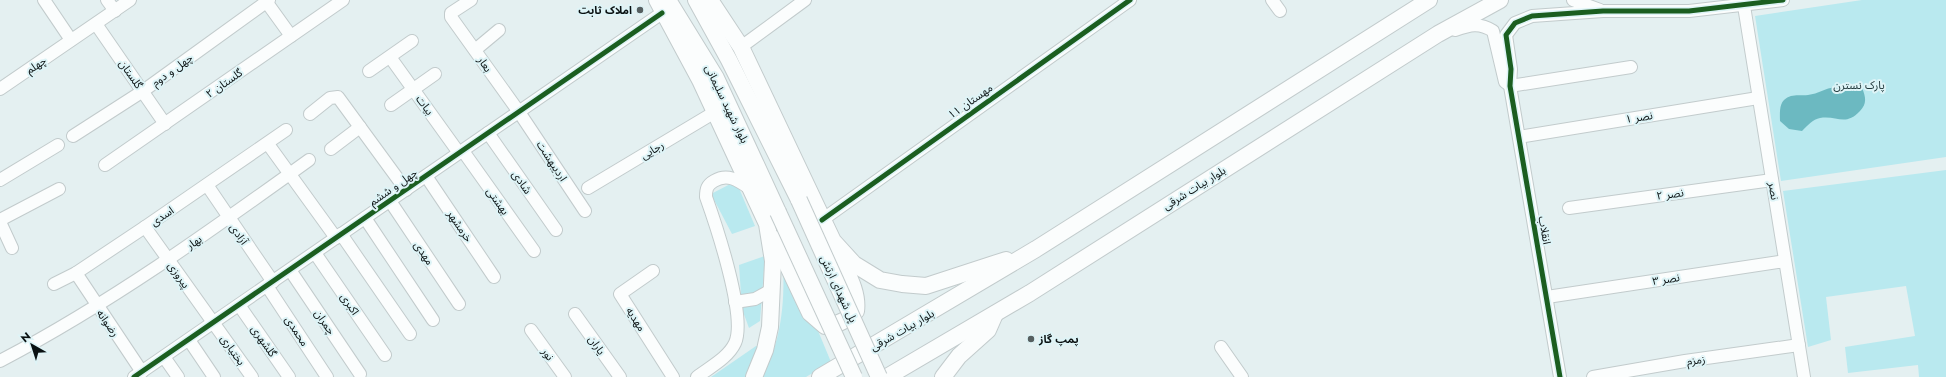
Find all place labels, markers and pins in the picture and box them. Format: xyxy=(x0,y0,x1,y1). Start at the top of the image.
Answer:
place label: املاک ثابت xyxy=(578,2,632,18)
marker: املاک ثابت xyxy=(635,5,645,15)
place label: پمپ گاز xyxy=(1038,331,1079,347)
marker: پمپ گاز xyxy=(1026,334,1036,344)

